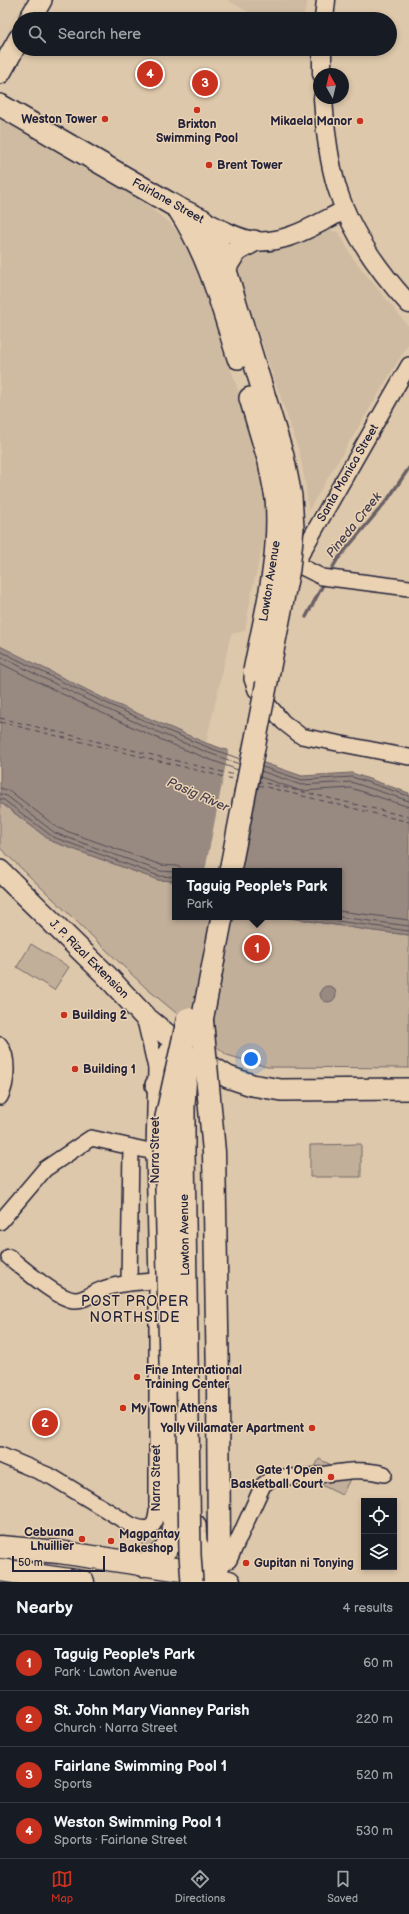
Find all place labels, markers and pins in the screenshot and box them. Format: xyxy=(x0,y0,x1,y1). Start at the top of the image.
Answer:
pin: 4 xyxy=(137,59,163,89)
pin: 3 xyxy=(192,68,218,98)
marker: Brixton Swimming Pool xyxy=(192,105,202,115)
place label: Weston Tower xyxy=(21,112,97,127)
marker: Weston Tower xyxy=(100,114,110,124)
place label: Mikaela Manor xyxy=(270,114,352,129)
marker: Mikaela Manor xyxy=(355,116,365,126)
place label: Brixton Swimming Pool xyxy=(156,117,238,146)
place label: Brent Tower xyxy=(217,158,283,173)
marker: Brent Tower xyxy=(204,160,214,170)
pin: 1 xyxy=(244,933,270,963)
place label: Building 2 xyxy=(72,1008,128,1023)
marker: Building 2 xyxy=(59,1010,69,1020)
place label: Building 1 xyxy=(83,1062,136,1077)
marker: Building 1 xyxy=(70,1064,80,1074)
place label: Fine International Training Center xyxy=(145,1363,242,1392)
marker: Fine International Training Center xyxy=(132,1372,142,1382)
place label: My Town Athens xyxy=(131,1401,217,1416)
marker: My Town Athens xyxy=(118,1403,128,1413)
pin: 2 xyxy=(32,1408,58,1438)
place label: Yolly Villamater Apartment xyxy=(160,1421,304,1436)
marker: Yolly Villamater Apartment xyxy=(307,1423,317,1433)
place label: Gate 1 Open Basketball Court xyxy=(231,1463,323,1492)
marker: Gate 1 Open Basketball Court xyxy=(326,1472,336,1482)
place label: Cebuana Lhuillier xyxy=(24,1525,74,1554)
place label: Magpantay Bakeshop xyxy=(119,1527,180,1556)
marker: Cebuana Lhuillier xyxy=(77,1534,87,1544)
marker: Magpantay Bakeshop xyxy=(106,1536,116,1546)
place label: Gupitan ni Tonying xyxy=(254,1556,354,1571)
marker: Gupitan ni Tonying xyxy=(241,1558,251,1568)

